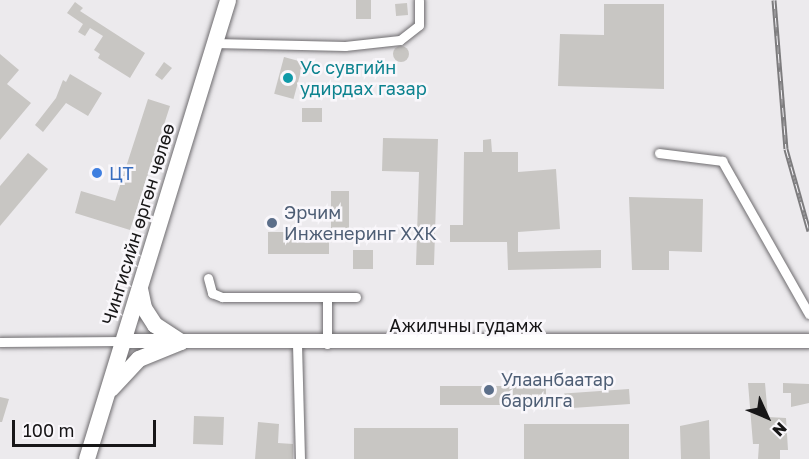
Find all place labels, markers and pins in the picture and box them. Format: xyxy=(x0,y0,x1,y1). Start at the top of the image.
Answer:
place label: Ус сувгийн удирдах газар xyxy=(300,57,427,100)
marker: Ус сувгийн удирдах газар xyxy=(281,71,295,85)
place label: ЦТ xyxy=(109,162,134,184)
marker: ЦТ xyxy=(90,166,104,180)
place label: Эрчим Инженеринг ХХК xyxy=(284,202,437,244)
marker: Эрчим Инженеринг ХХК xyxy=(265,216,279,230)
place label: Улаанбаатар барилга xyxy=(501,369,614,412)
marker: Улаанбаатар барилга xyxy=(482,383,496,397)

